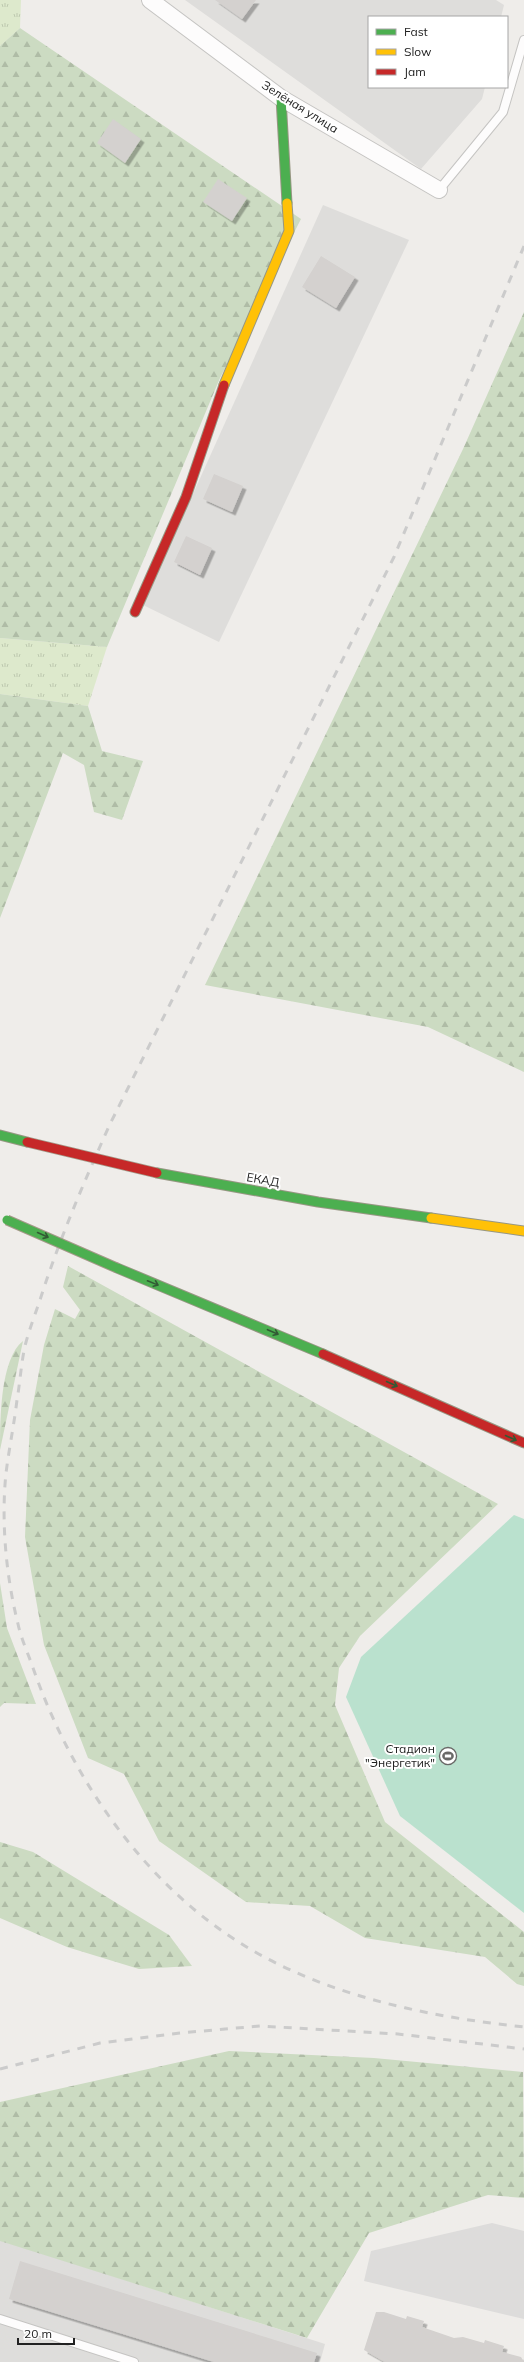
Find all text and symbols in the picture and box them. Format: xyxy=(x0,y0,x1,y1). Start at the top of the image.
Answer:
legend xyxy=(368,16,508,88)
text: Fast xyxy=(404,24,428,39)
text: Slow xyxy=(404,44,432,59)
text: Jam xyxy=(404,64,426,79)
street label: Зелёная улица xyxy=(259,77,341,136)
street label: ЕКАД xyxy=(245,1169,281,1190)
one-way arrow xyxy=(37,1232,49,1240)
one-way arrow xyxy=(146,1280,158,1287)
one-way arrow xyxy=(267,1329,279,1337)
one-way arrow xyxy=(386,1381,398,1389)
one-way arrow xyxy=(504,1434,516,1442)
place label: Стадион "Энергетик" xyxy=(365,1741,435,1770)
sports icon: Стадион "Энергетик" xyxy=(438,1746,458,1766)
scale bar xyxy=(18,2320,74,2346)
text: 20 m xyxy=(24,2326,52,2341)

